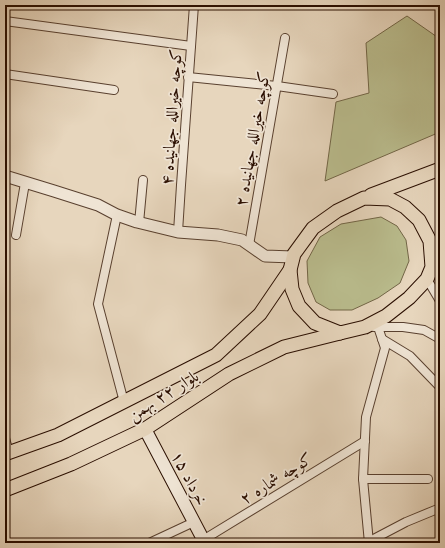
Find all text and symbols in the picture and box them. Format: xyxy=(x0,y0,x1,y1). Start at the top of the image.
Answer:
street label: کوچه خیرالله جهانیده ۴ xyxy=(155,48,188,186)
street label: کوچه خیرالله جهانیده ۲ xyxy=(229,70,276,208)
street label: بلوار ۲۲ بهمن xyxy=(123,365,203,426)
street label: ۱۵ خرداد xyxy=(166,447,213,509)
street label: کوچه شماره ۲ xyxy=(236,447,317,510)

